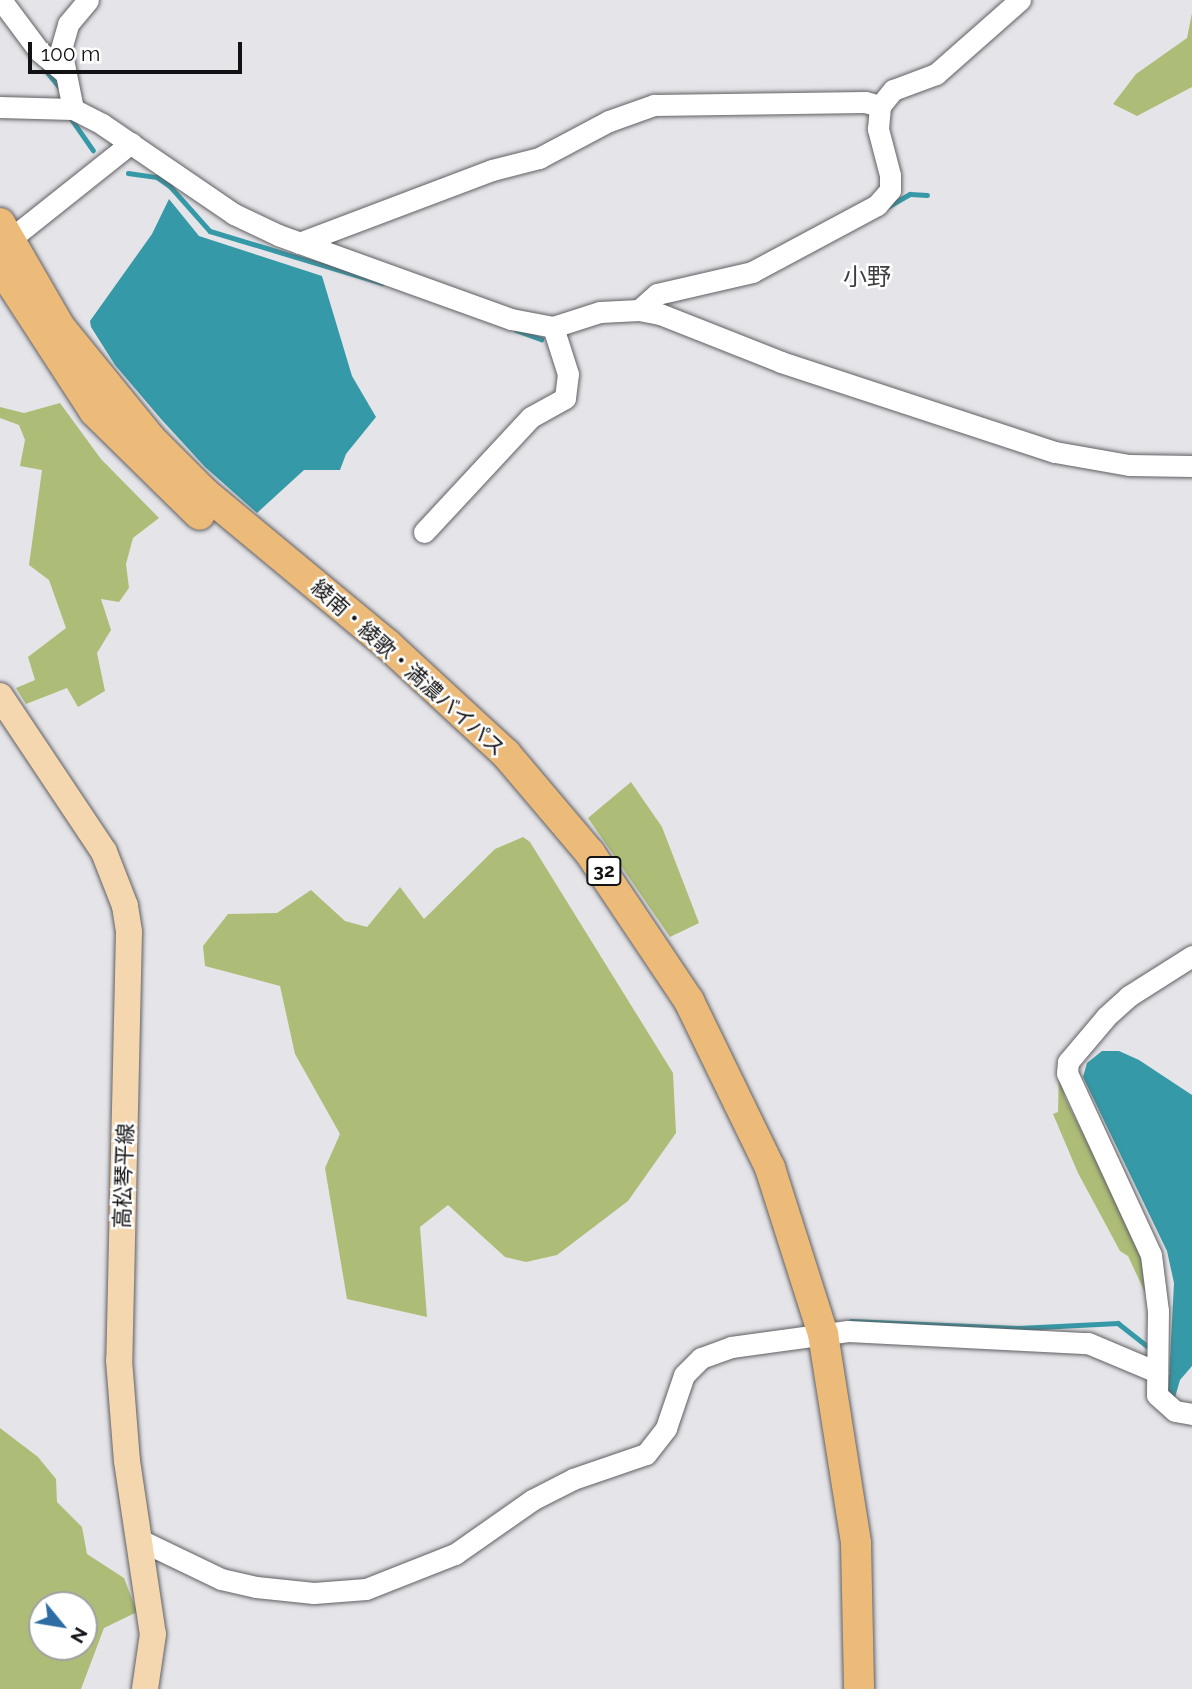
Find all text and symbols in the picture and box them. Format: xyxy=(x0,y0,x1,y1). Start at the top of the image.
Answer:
scale bar xyxy=(32,28,245,72)
text: 100 m xyxy=(41,41,100,66)
district label: 小野 xyxy=(843,263,891,291)
street label: 綾南・綾歌・満濃バイパス xyxy=(306,574,510,762)
road number: 32 xyxy=(585,856,623,886)
street label: 高松琴平線 xyxy=(110,1123,138,1229)
north arrow xyxy=(28,1591,98,1661)
text: N xyxy=(66,1624,93,1647)

